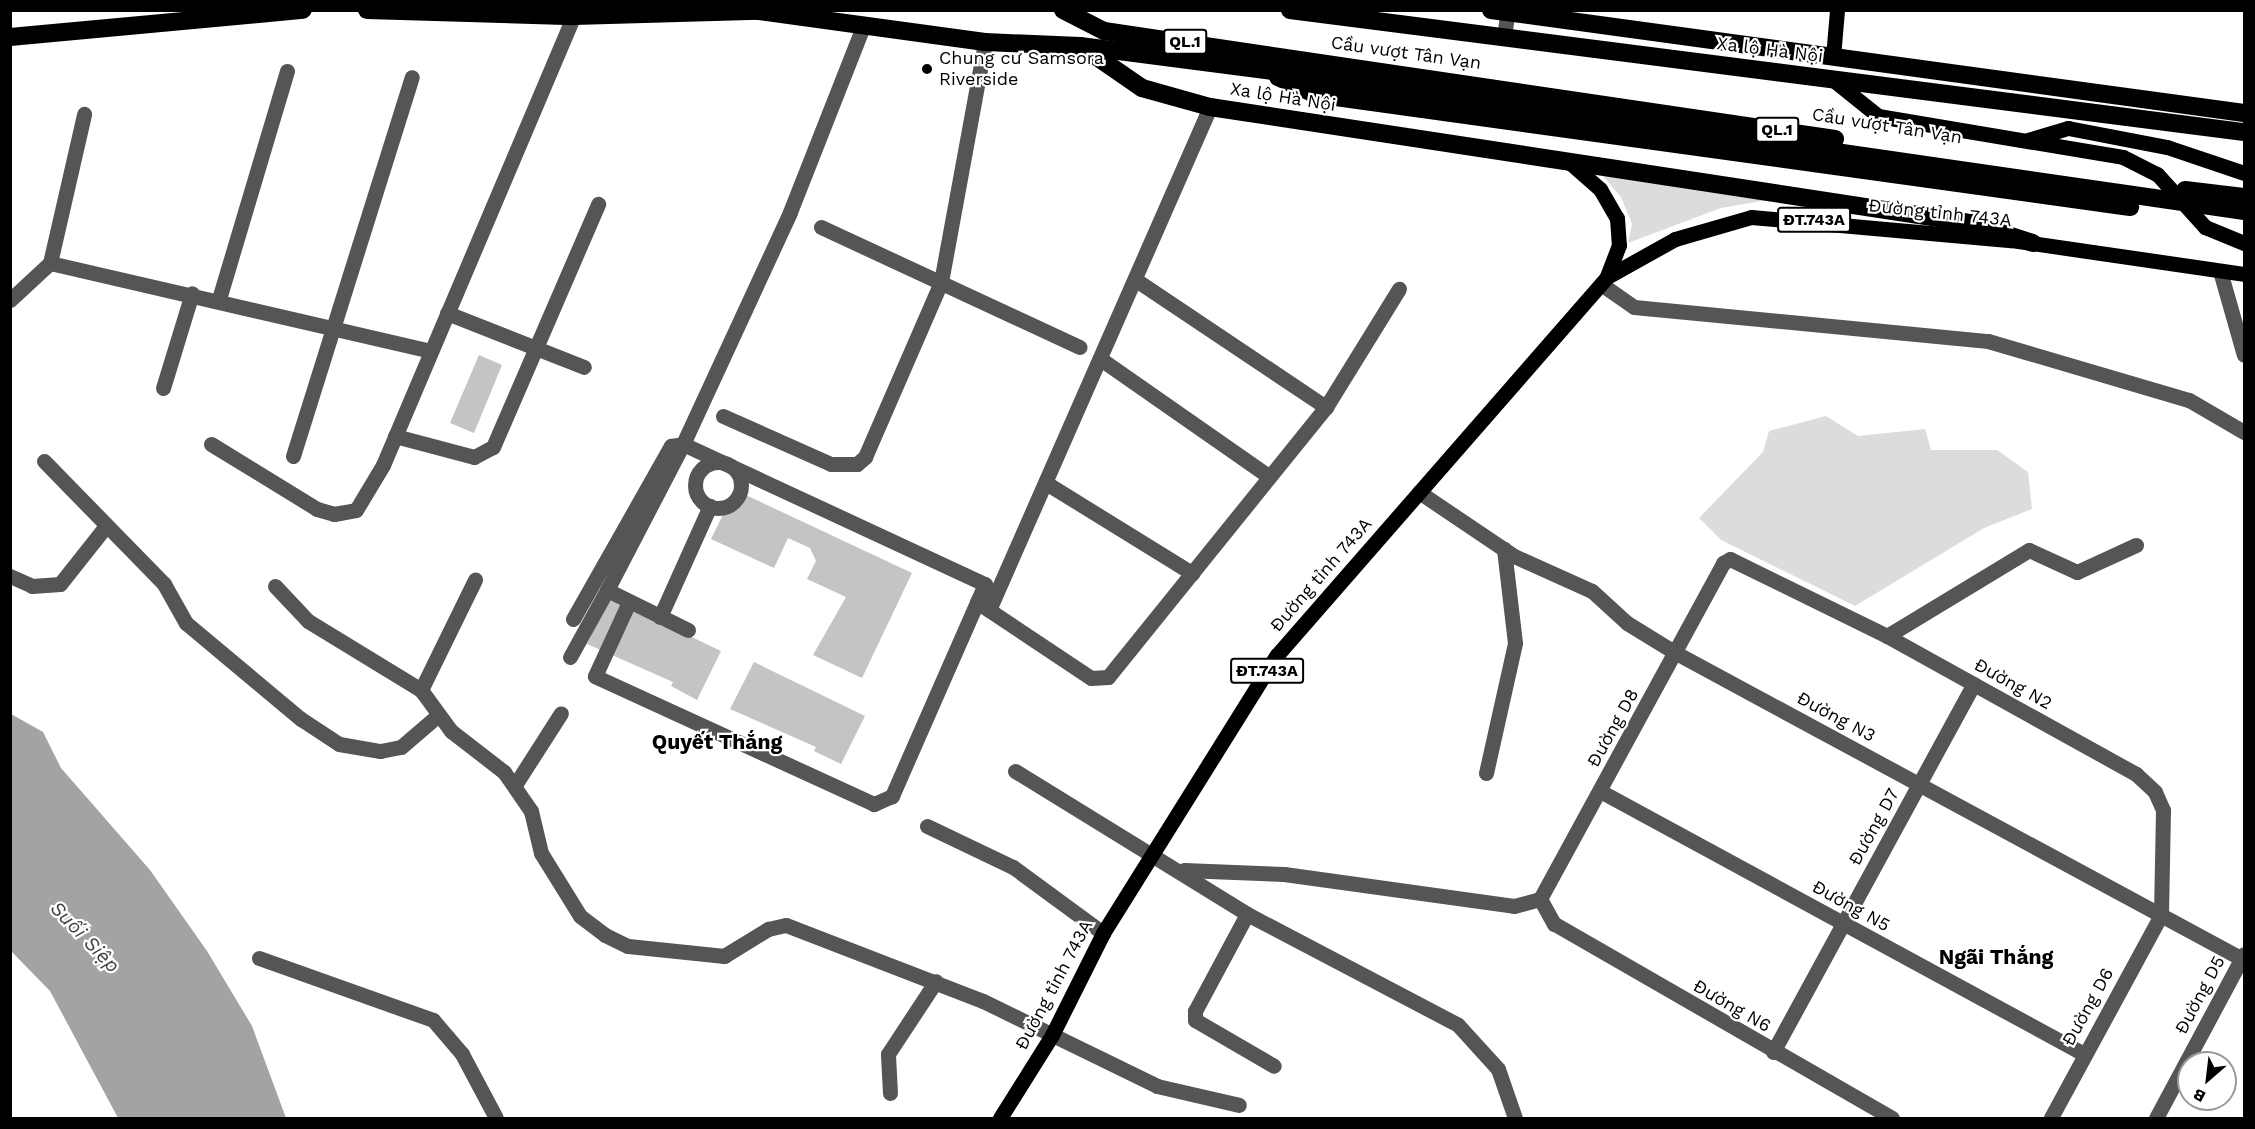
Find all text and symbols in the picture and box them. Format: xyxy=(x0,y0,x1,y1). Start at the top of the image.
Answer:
road number: QL.1 xyxy=(1162,29,1208,55)
street label: Cầu vượt Tân Vạn xyxy=(1329,32,1483,74)
street label: Xa lộ Hà Nội xyxy=(1715,33,1825,67)
place label: Chung cư Samsora Riverside xyxy=(939,48,1104,90)
marker: Chung cư Samsora Riverside xyxy=(920,62,934,76)
street label: Xa lộ Hà Nội xyxy=(1228,78,1338,116)
street label: Cầu vượt Tân Vạn xyxy=(1810,103,1964,149)
road number: QL.1 xyxy=(1754,117,1800,143)
street label: Đường tỉnh 743A xyxy=(1867,195,2013,231)
road number: ĐT.743A xyxy=(1776,207,1852,233)
street label: Đường tỉnh 743A xyxy=(1265,513,1377,637)
street label: Đường N2 xyxy=(1970,654,2056,714)
road number: ĐT.743A xyxy=(1230,658,1304,684)
street label: Đường D8 xyxy=(1583,685,1643,771)
street label: Đường N3 xyxy=(1793,687,1879,747)
district label: Quyết Thắng xyxy=(652,729,782,755)
street label: Đường D7 xyxy=(1844,785,1904,869)
street label: Đường N5 xyxy=(1808,876,1894,936)
water label: Suối Siệp xyxy=(45,896,125,978)
street label: Đường tỉnh 743A xyxy=(1010,916,1098,1054)
district label: Ngãi Thắng xyxy=(1938,944,2054,970)
street label: Đường D5 xyxy=(2170,952,2230,1038)
street label: Đường D6 xyxy=(2058,964,2118,1050)
street label: Đường N6 xyxy=(1689,975,1775,1037)
north arrow xyxy=(2177,1051,2237,1111)
text: B xyxy=(2190,1085,2209,1107)

